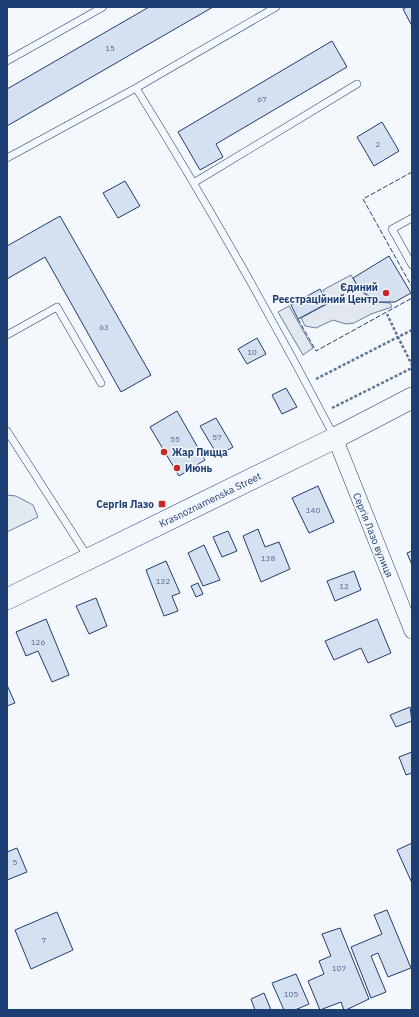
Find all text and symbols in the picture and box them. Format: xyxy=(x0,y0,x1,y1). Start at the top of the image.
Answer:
house number: 15 xyxy=(105,43,115,53)
house number: 67 xyxy=(257,94,267,104)
house number: 2 xyxy=(376,139,381,149)
place label: Єдиний Реєстраційний Центр xyxy=(272,281,378,306)
marker: Єдиний Реєстраційний Центр xyxy=(381,288,391,298)
house number: 63 xyxy=(99,322,109,332)
house number: 10 xyxy=(247,347,257,357)
house number: 57 xyxy=(212,432,222,442)
house number: 55 xyxy=(170,434,180,444)
place label: Жар Пицца xyxy=(172,446,228,459)
marker: Жар Пицца xyxy=(159,447,169,457)
place label: Июнь xyxy=(185,462,213,475)
marker: Июнь xyxy=(172,463,182,473)
street label: Krasnoznamenska Street xyxy=(157,469,264,530)
street label: Сергія Лазо вулиця xyxy=(350,491,396,579)
place label: Сергія Лазо xyxy=(96,498,154,511)
marker: Сергія Лазо xyxy=(157,499,167,509)
house number: 140 xyxy=(306,505,320,515)
house number: 138 xyxy=(261,553,275,563)
house number: 132 xyxy=(156,576,170,586)
house number: 12 xyxy=(339,581,349,591)
house number: 126 xyxy=(31,637,45,647)
house number: 5 xyxy=(13,857,18,867)
house number: 7 xyxy=(42,935,47,945)
house number: 107 xyxy=(332,963,346,973)
house number: 105 xyxy=(284,989,298,999)

